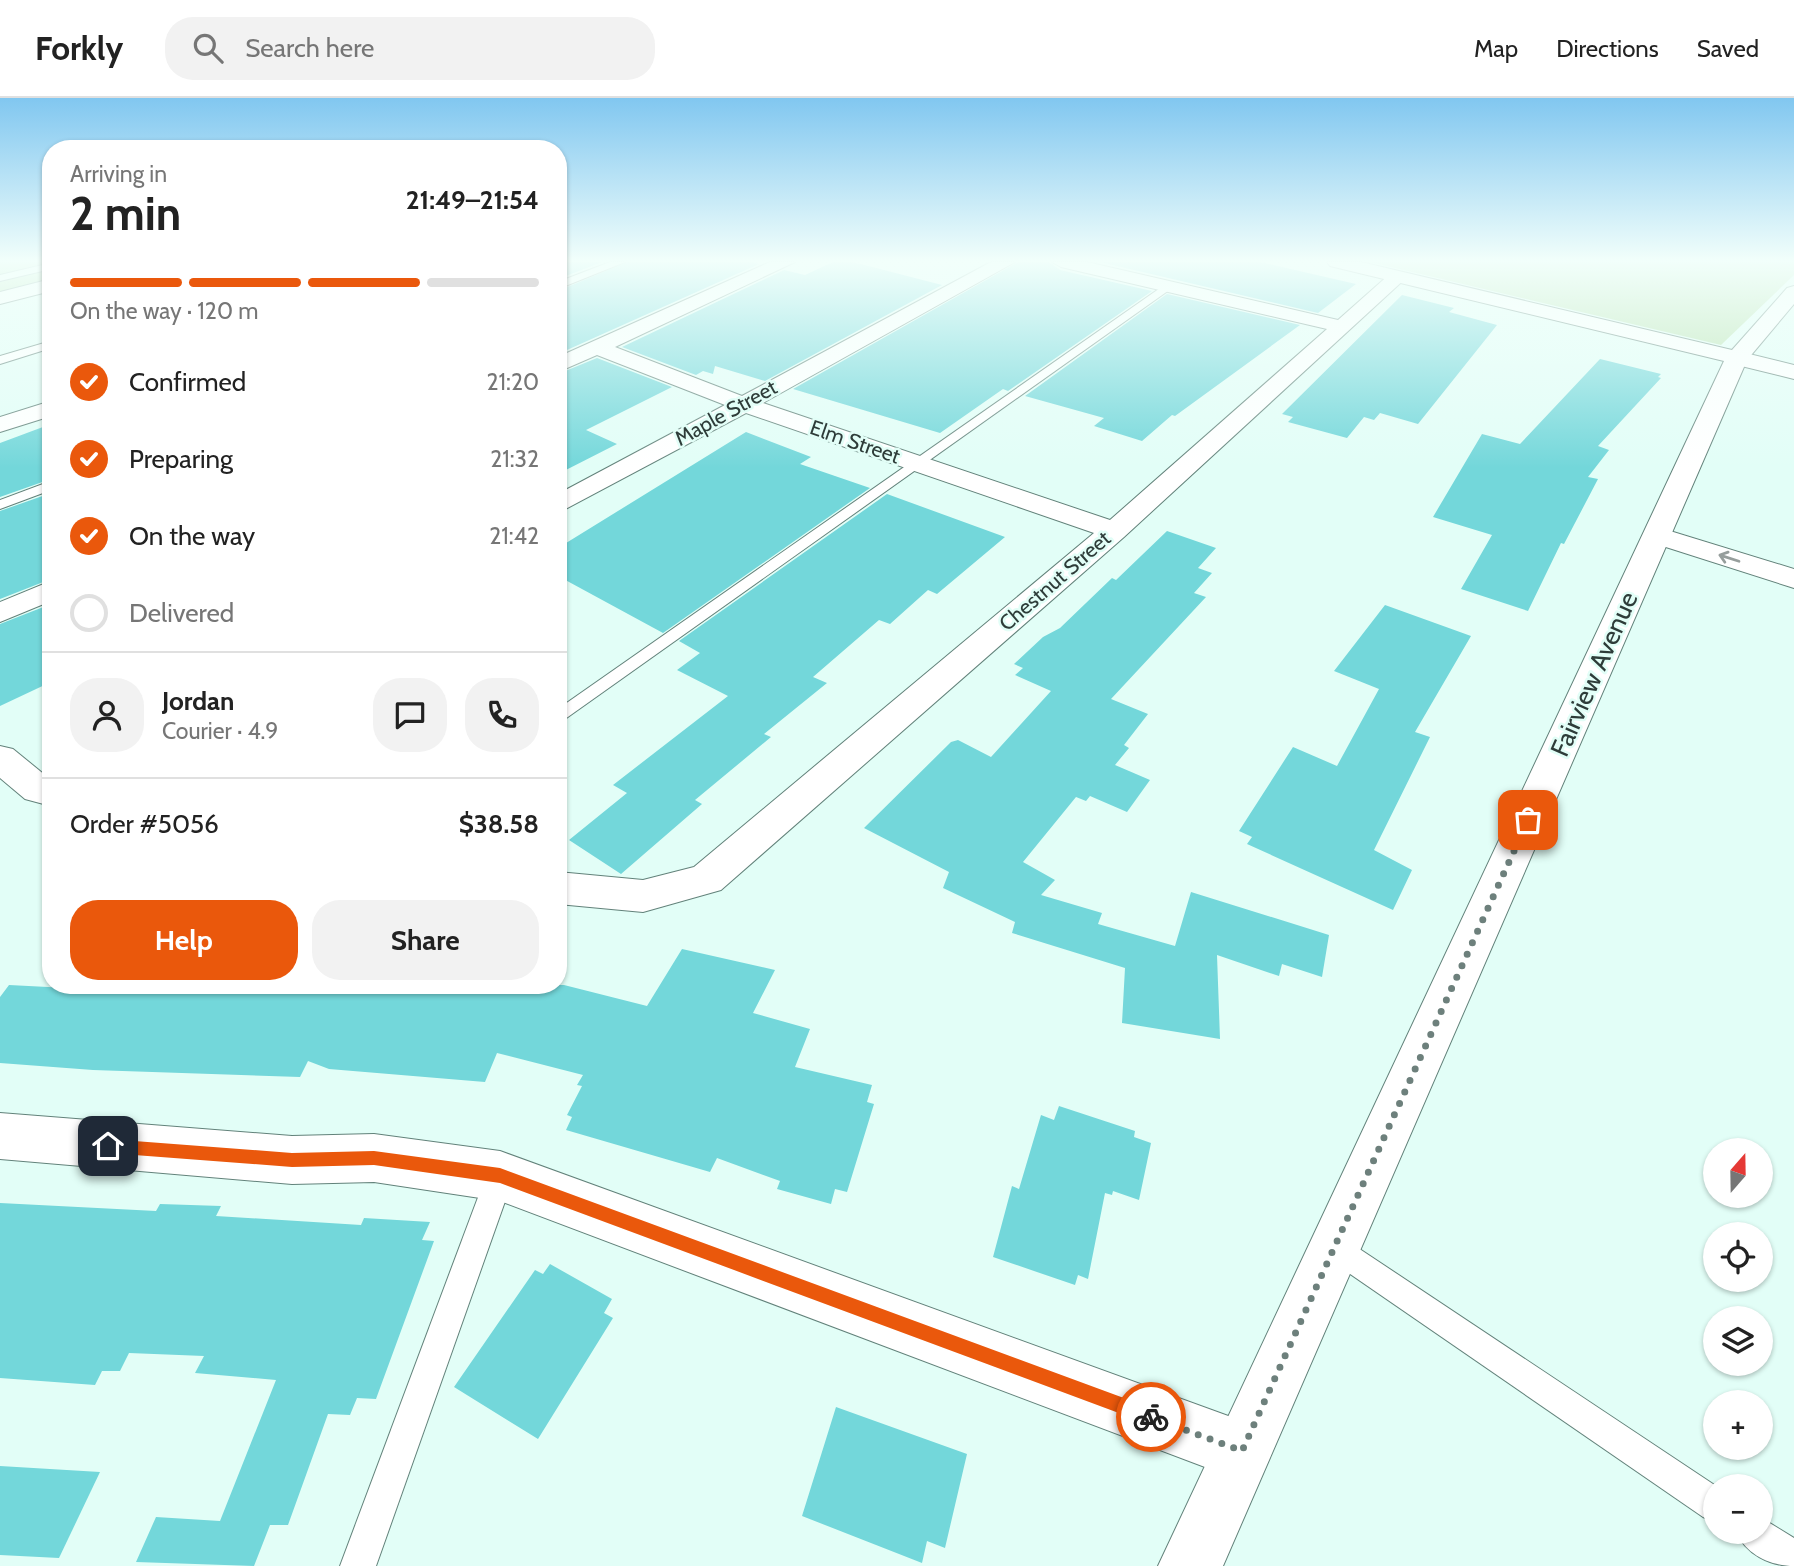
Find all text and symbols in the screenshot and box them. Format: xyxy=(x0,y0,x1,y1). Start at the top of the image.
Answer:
search box xyxy=(165,17,655,80)
text: Forkly xyxy=(35,28,123,68)
icon: search xyxy=(189,29,227,67)
text: Search here xyxy=(245,32,374,64)
text: Map xyxy=(1474,34,1518,63)
text: Directions xyxy=(1556,34,1659,63)
text: Saved xyxy=(1697,34,1759,63)
text: Arriving in xyxy=(70,160,167,188)
text: 21:49–21:54 xyxy=(406,184,539,216)
text: 2 min xyxy=(70,186,181,242)
text: On the way · 120 m xyxy=(70,297,258,325)
icon: check xyxy=(70,363,108,401)
text: Confirmed xyxy=(129,366,246,398)
text: 21:20 xyxy=(487,368,539,396)
street label: Maple Street xyxy=(670,374,781,451)
street label: Elm Street xyxy=(807,414,904,469)
icon: check xyxy=(70,440,108,478)
text: Preparing xyxy=(129,443,233,475)
text: 21:32 xyxy=(490,445,539,473)
icon: check xyxy=(70,517,108,555)
text: On the way xyxy=(129,520,255,552)
text: 21:42 xyxy=(489,522,539,550)
street label: Chestnut Street xyxy=(994,525,1115,636)
one-way arrow xyxy=(1718,551,1740,564)
street label: Fairview Avenue xyxy=(1543,587,1645,761)
text: Delivered xyxy=(129,597,234,629)
button: person xyxy=(70,678,144,752)
button: chat xyxy=(373,678,447,752)
button: phone xyxy=(465,678,539,752)
text: Jordan xyxy=(162,685,234,717)
text: Courier · 4.9 xyxy=(162,717,278,745)
pin xyxy=(1498,790,1558,850)
icon: bag xyxy=(1509,801,1547,839)
text: Order #5056 xyxy=(70,808,219,840)
text: $38.58 xyxy=(459,808,539,840)
button: Help xyxy=(70,900,298,980)
button: Share xyxy=(312,900,539,980)
pin xyxy=(78,1116,138,1176)
icon: home xyxy=(89,1127,127,1165)
north arrow xyxy=(1703,1138,1773,1208)
map controls xyxy=(1703,1138,1773,1544)
button: locate xyxy=(1703,1222,1773,1292)
button: layers xyxy=(1703,1306,1773,1376)
courier xyxy=(1116,1382,1186,1452)
button: + xyxy=(1703,1390,1773,1460)
icon: bike xyxy=(1132,1398,1170,1436)
button: − xyxy=(1703,1474,1773,1544)

